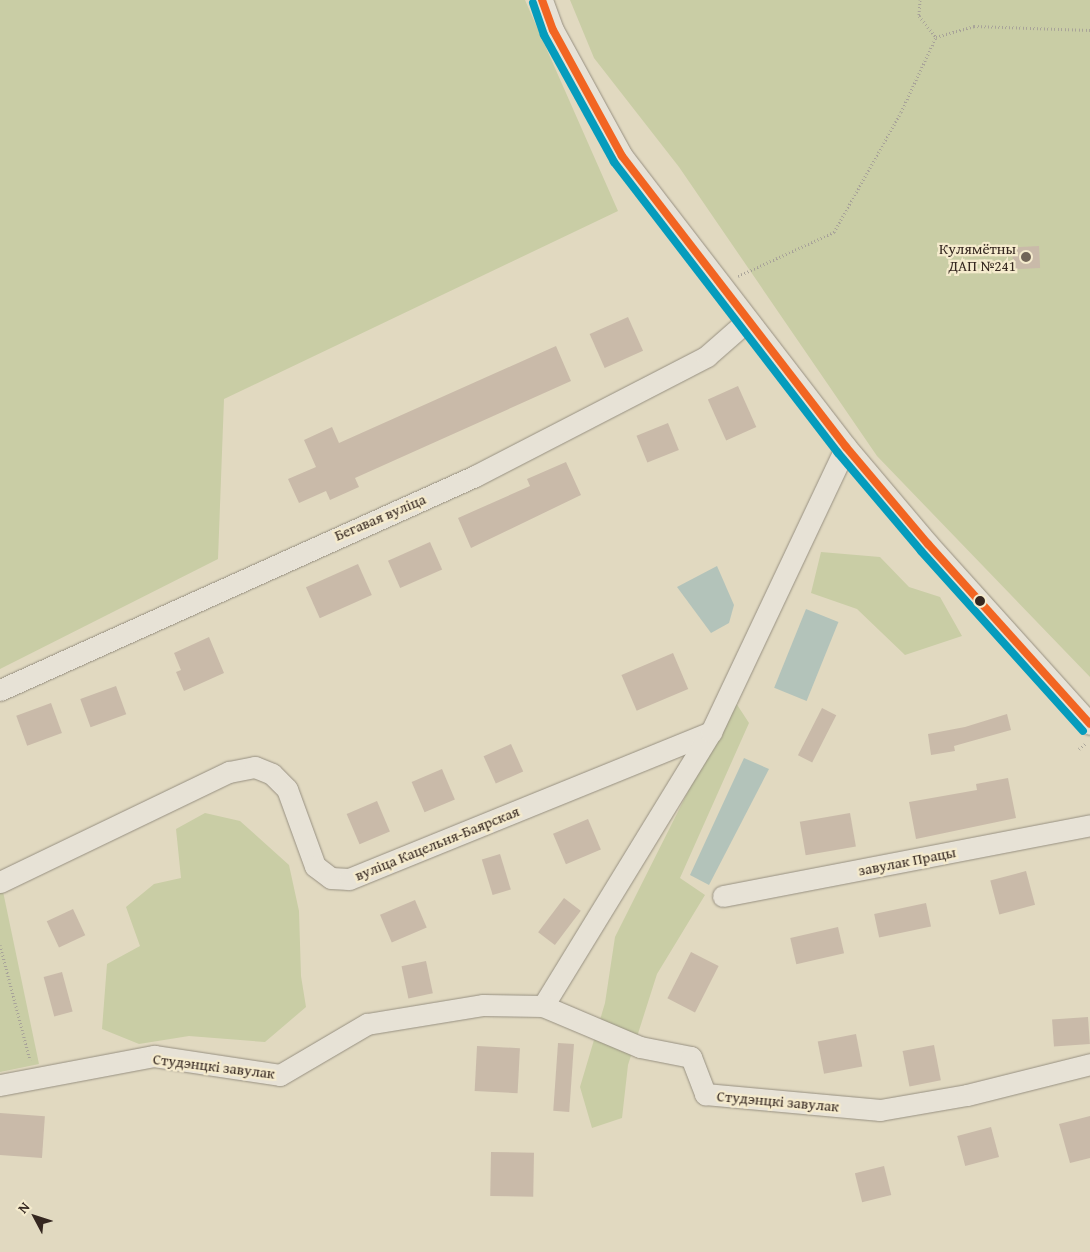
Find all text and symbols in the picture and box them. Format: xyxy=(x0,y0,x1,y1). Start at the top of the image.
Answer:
place label: Кулямётны ДАП №241 xyxy=(939,239,1016,274)
marker: Кулямётны ДАП №241 xyxy=(1020,251,1032,263)
street label: Бегавая вуліца xyxy=(332,490,428,544)
unlabelled marker xyxy=(975,596,985,606)
street label: вуліца Кацельня-Баярская xyxy=(352,802,522,884)
street label: завулак Працы xyxy=(857,843,957,879)
street label: Студэнцкі завулак xyxy=(152,1050,276,1082)
street label: Студэнцкі завулак xyxy=(716,1087,840,1115)
north arrow xyxy=(10,1192,60,1242)
text: N xyxy=(13,1197,34,1217)

